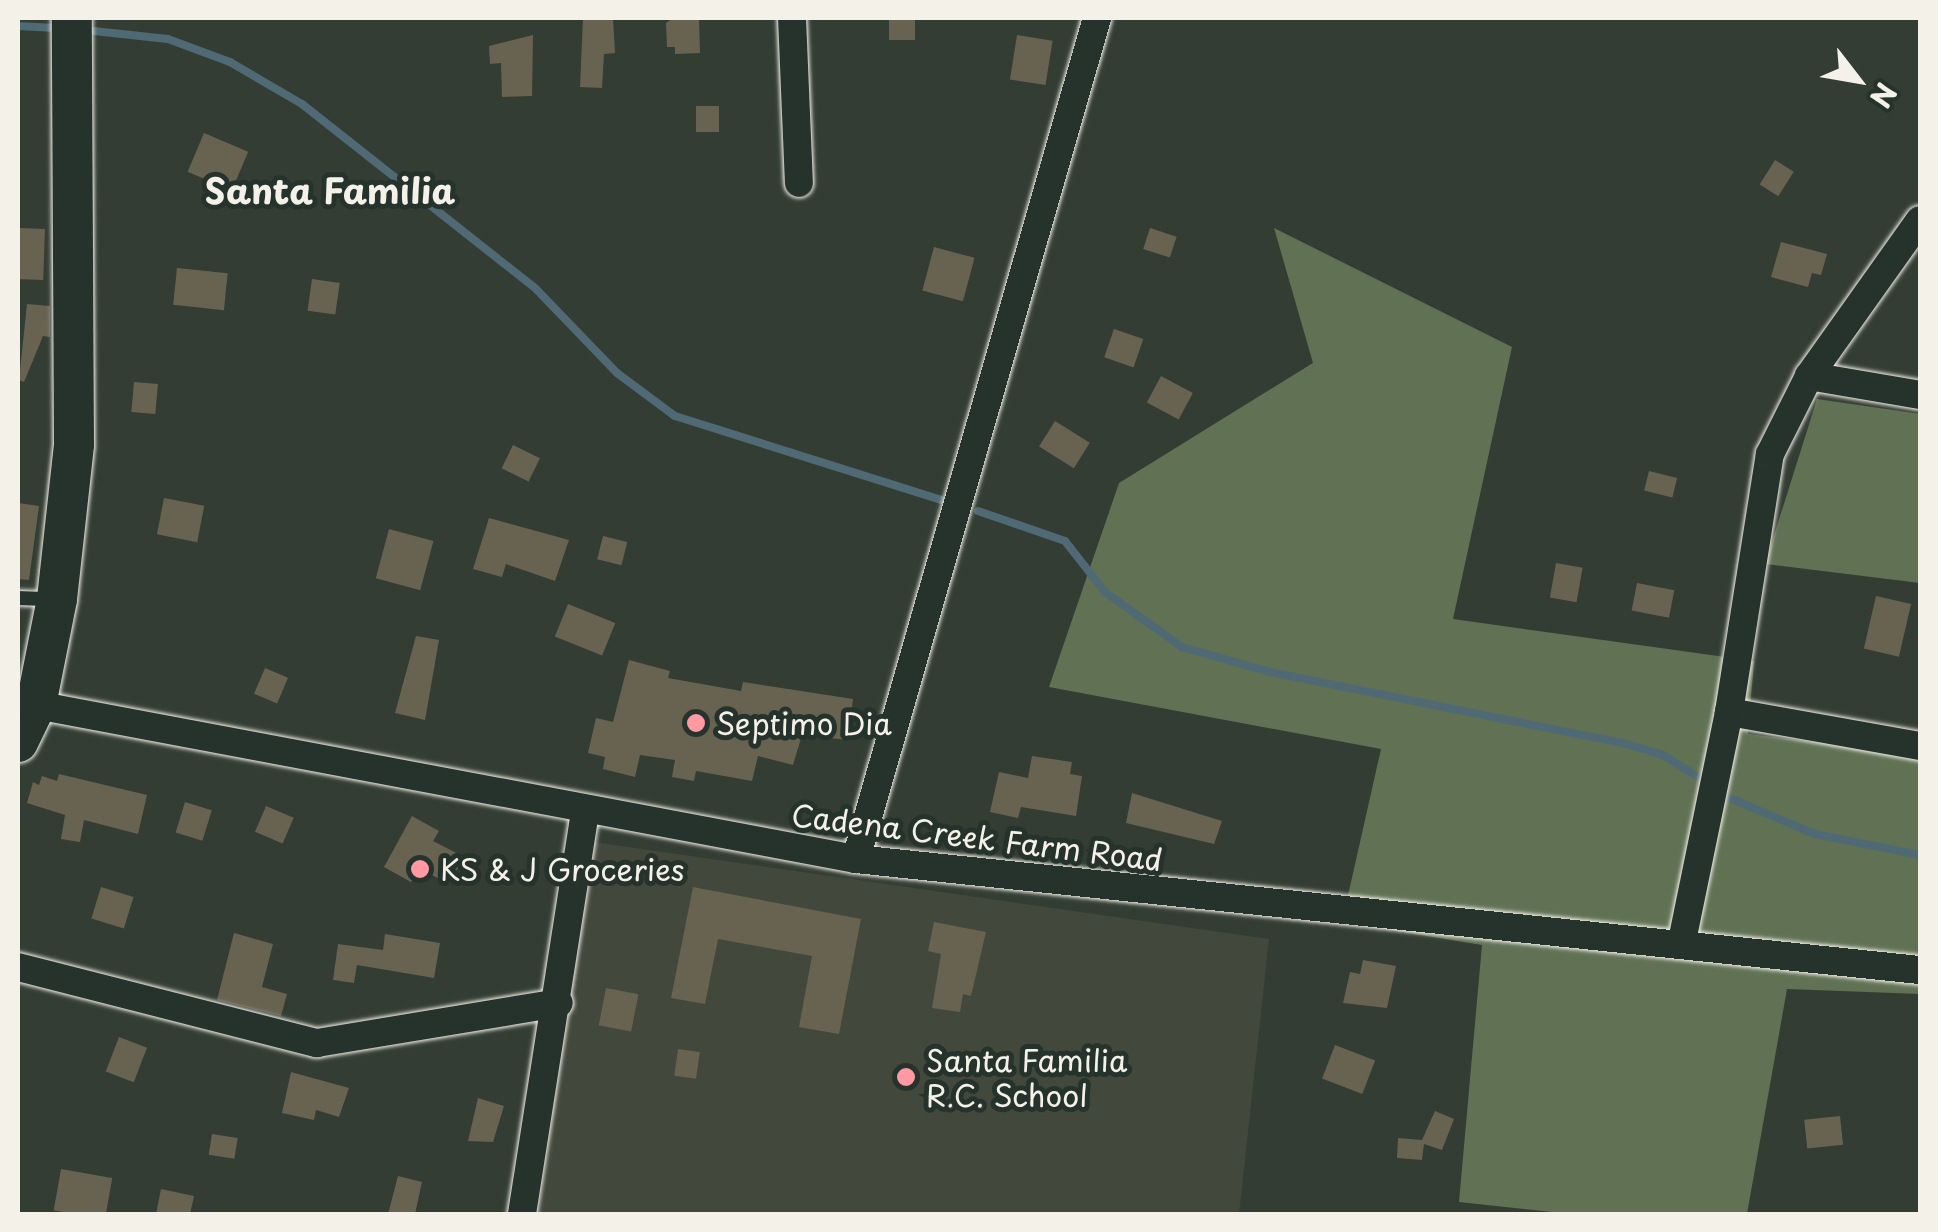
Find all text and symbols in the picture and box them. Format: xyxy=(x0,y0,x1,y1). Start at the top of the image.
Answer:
north arrow xyxy=(1808,30,1908,130)
text: N xyxy=(1860,75,1908,116)
district label: Santa Familia xyxy=(205,169,455,211)
place label: Septimo Dia xyxy=(716,705,893,741)
marker: Septimo Dia xyxy=(685,712,707,734)
street label: Cadena Creek Farm Road xyxy=(789,796,1165,878)
place label: KS & J Groceries xyxy=(440,851,687,887)
marker: KS & J Groceries xyxy=(409,858,431,880)
place label: Santa Familia R.C. School xyxy=(926,1042,1127,1112)
marker: Santa Familia R.C. School xyxy=(895,1066,917,1088)

